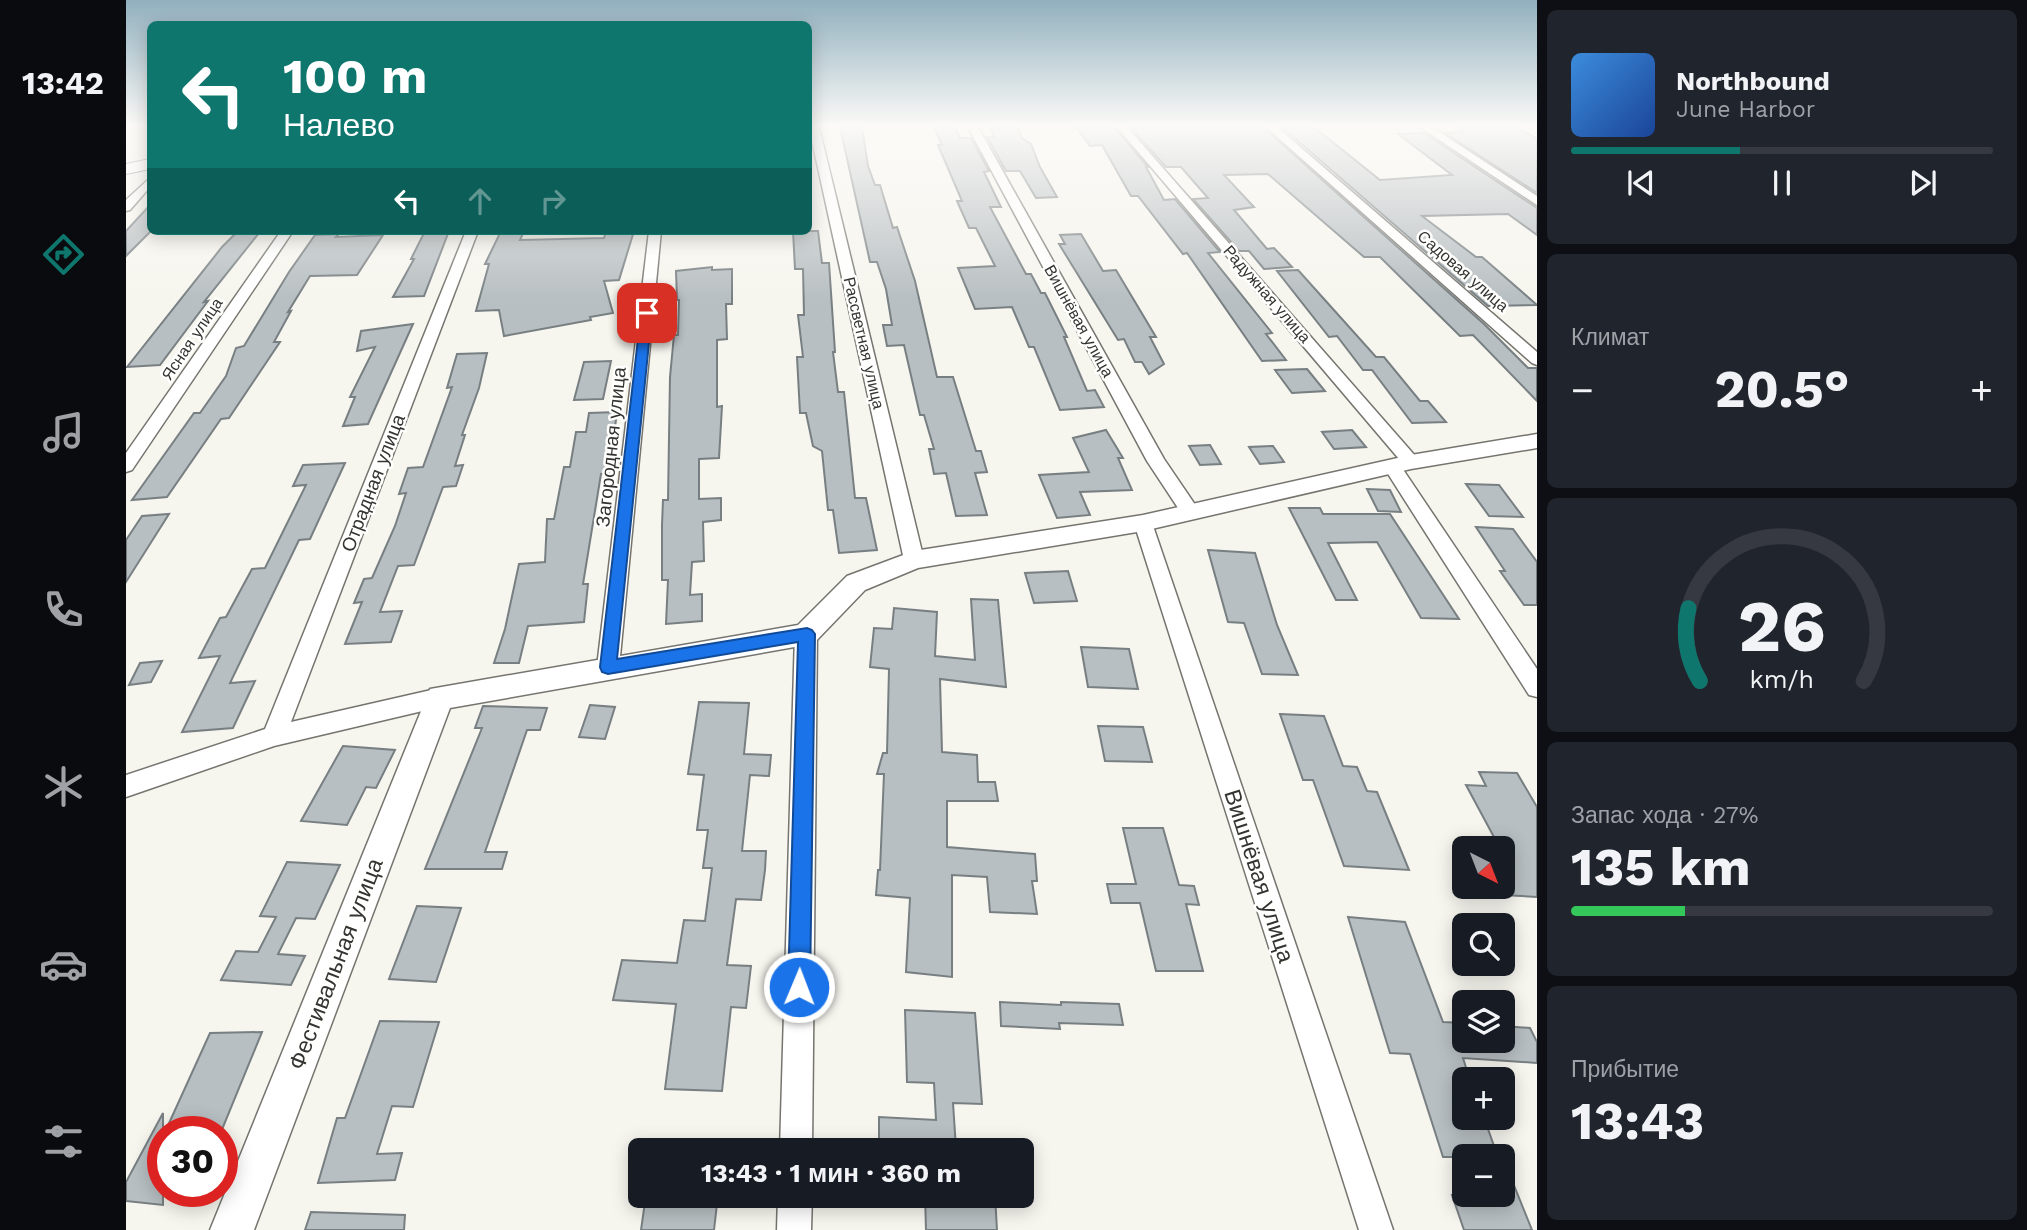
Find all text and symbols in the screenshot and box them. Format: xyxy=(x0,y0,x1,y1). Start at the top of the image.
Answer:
text: 100 m xyxy=(283,47,427,105)
icon: left xyxy=(168,49,259,140)
text: 13:42 xyxy=(22,64,104,102)
text: Northbound xyxy=(1676,66,1830,96)
text: June Harbor xyxy=(1676,96,1815,123)
text: Налево xyxy=(283,106,395,144)
icon: previous xyxy=(1622,164,1660,202)
icon: pause xyxy=(1763,164,1801,202)
icon: next xyxy=(1904,164,1942,202)
icon: left xyxy=(388,182,426,220)
icon: ahead xyxy=(461,182,499,220)
icon: right xyxy=(534,182,572,220)
street label: Садовая улица xyxy=(1414,226,1512,316)
icon: directions xyxy=(39,230,88,279)
street label: Радужная улица xyxy=(1219,241,1315,347)
street label: Вишнёвая улица xyxy=(1040,262,1118,381)
street label: Рассветная улица xyxy=(840,275,888,411)
pin xyxy=(617,283,677,343)
street label: Ясная улица xyxy=(157,294,227,384)
icon: arrive xyxy=(628,294,666,332)
text: Климат xyxy=(1571,324,1649,351)
text: 20.5° xyxy=(1714,359,1850,420)
street label: Загородная улица xyxy=(591,365,631,528)
text: − xyxy=(1571,368,1594,412)
text: + xyxy=(1970,368,1993,412)
icon: music xyxy=(39,408,88,457)
street label: Отрадная улица xyxy=(336,410,410,555)
text: 26 xyxy=(1738,583,1826,669)
icon: phone xyxy=(39,585,88,634)
text: km/h xyxy=(1750,665,1814,694)
icon: climate xyxy=(39,762,88,811)
street label: Вишнёвая улица xyxy=(1218,786,1300,966)
text: Запас хода · 27% xyxy=(1571,802,1758,829)
north arrow xyxy=(1452,836,1516,900)
map controls xyxy=(1452,836,1515,1207)
text: 135 km xyxy=(1571,837,1751,898)
street label: Фестивальная улица xyxy=(283,854,389,1074)
button: search xyxy=(1452,913,1515,976)
icon: car xyxy=(39,940,88,989)
position arrow xyxy=(762,950,836,1024)
button: layers xyxy=(1452,990,1515,1053)
text: Прибытие xyxy=(1571,1056,1679,1083)
button: + xyxy=(1452,1067,1515,1130)
text: 13:43 xyxy=(1571,1091,1704,1152)
speed limit sign: 30 xyxy=(147,1116,238,1207)
icon: filters xyxy=(39,1117,88,1166)
button: − xyxy=(1452,1144,1515,1207)
text: 13:43 · 1 мин · 360 m xyxy=(701,1158,961,1188)

